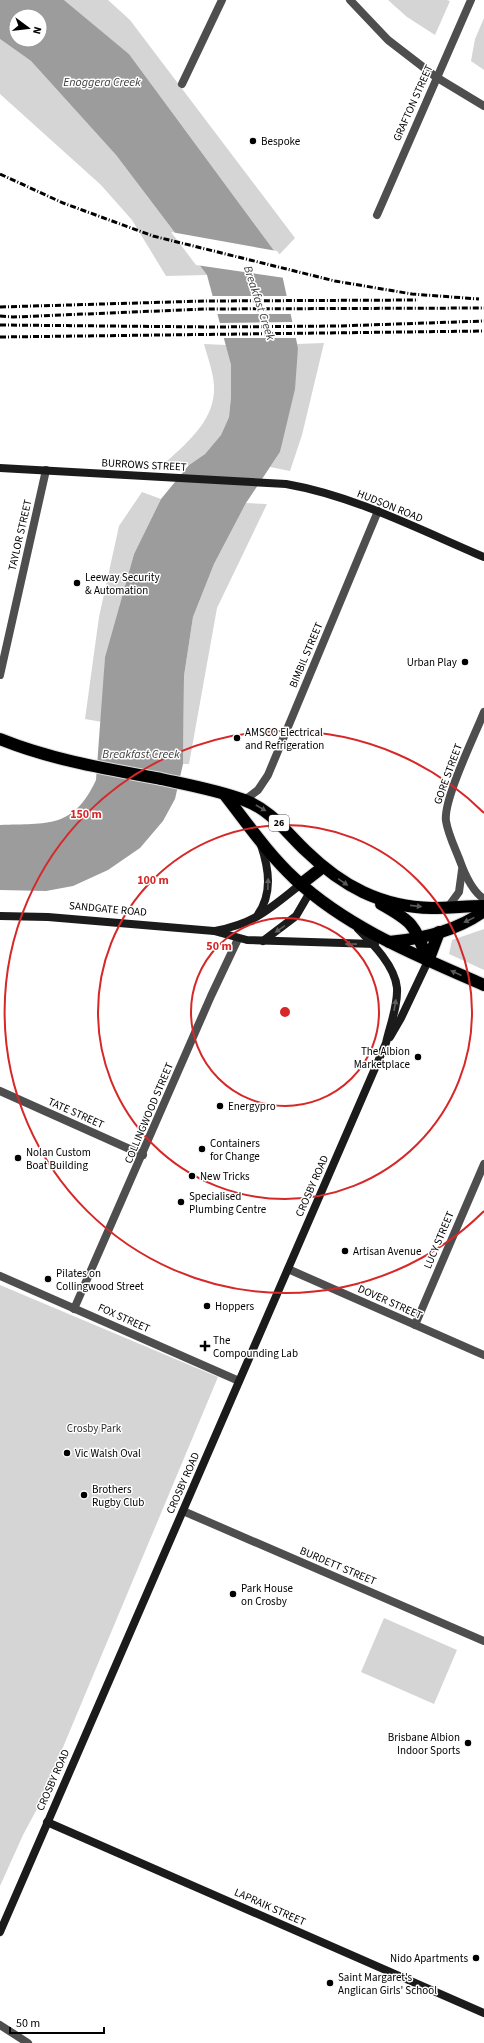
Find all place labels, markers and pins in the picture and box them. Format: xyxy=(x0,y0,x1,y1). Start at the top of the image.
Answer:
place label: Bespoke xyxy=(261,134,301,149)
marker: Bespoke xyxy=(248,136,258,146)
place label: Leeway Security & Automation xyxy=(85,570,160,598)
marker: Leeway Security & Automation xyxy=(72,578,82,588)
place label: Urban Play xyxy=(407,655,457,670)
marker: Urban Play xyxy=(460,657,470,667)
place label: AMSCO Electrical and Refrigeration xyxy=(245,725,324,753)
marker: AMSCO Electrical and Refrigeration xyxy=(232,733,242,743)
centre of rings xyxy=(278,1005,292,1019)
place label: The Albion Marketplace xyxy=(354,1044,411,1072)
marker: The Albion Marketplace xyxy=(413,1052,423,1062)
place label: Energypro xyxy=(228,1099,276,1114)
marker: Energypro xyxy=(215,1101,225,1111)
place label: Containers for Change xyxy=(210,1136,260,1164)
marker: Containers for Change xyxy=(197,1144,207,1154)
place label: Nolan Custom Boat Building xyxy=(26,1145,91,1173)
marker: Nolan Custom Boat Building xyxy=(13,1153,23,1163)
place label: New Tricks xyxy=(200,1169,250,1184)
marker: New Tricks xyxy=(187,1171,197,1181)
place label: Specialised Plumbing Centre xyxy=(189,1189,267,1217)
marker: Specialised Plumbing Centre xyxy=(176,1197,186,1207)
place label: Artisan Avenue xyxy=(353,1244,422,1259)
marker: Artisan Avenue xyxy=(340,1246,350,1256)
place label: Pilates on Collingwood Street xyxy=(56,1266,144,1294)
marker: Pilates on Collingwood Street xyxy=(43,1274,53,1284)
place label: Hoppers xyxy=(215,1299,255,1314)
marker: Hoppers xyxy=(202,1301,212,1311)
place label: The Compounding Lab xyxy=(213,1333,298,1361)
marker: The Compounding Lab xyxy=(200,1341,210,1351)
place label: Vic Walsh Oval xyxy=(75,1446,141,1461)
marker: Vic Walsh Oval xyxy=(62,1448,72,1458)
place label: Brothers Rugby Club xyxy=(92,1482,144,1510)
marker: Brothers Rugby Club xyxy=(79,1490,89,1500)
place label: Park House on Crosby xyxy=(241,1581,293,1609)
marker: Park House on Crosby xyxy=(228,1589,238,1599)
place label: Brisbane Albion Indoor Sports xyxy=(388,1730,460,1758)
marker: Brisbane Albion Indoor Sports xyxy=(463,1738,473,1748)
place label: Nido Apartments xyxy=(390,1951,468,1966)
marker: Nido Apartments xyxy=(471,1953,481,1963)
place label: Saint Margaret's Anglican Girls' School xyxy=(338,1970,437,1998)
marker: Saint Margaret's Anglican Girls' School xyxy=(325,1978,335,1988)

